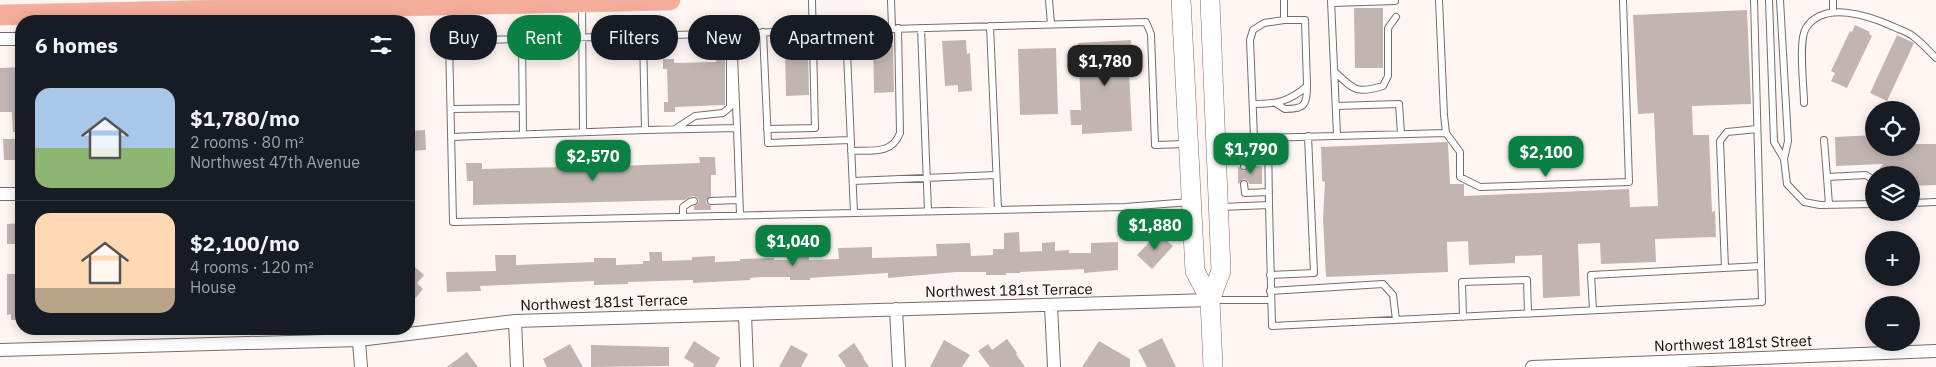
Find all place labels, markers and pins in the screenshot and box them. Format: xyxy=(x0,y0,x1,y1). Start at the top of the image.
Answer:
pin: $1,780 xyxy=(1064,44,1146,87)
pin: $1,790 xyxy=(1210,132,1292,175)
pin: $2,100 xyxy=(1505,136,1587,178)
pin: $2,570 xyxy=(552,140,634,182)
pin: $1,880 xyxy=(1114,208,1196,251)
pin: $1,040 xyxy=(752,224,834,267)

